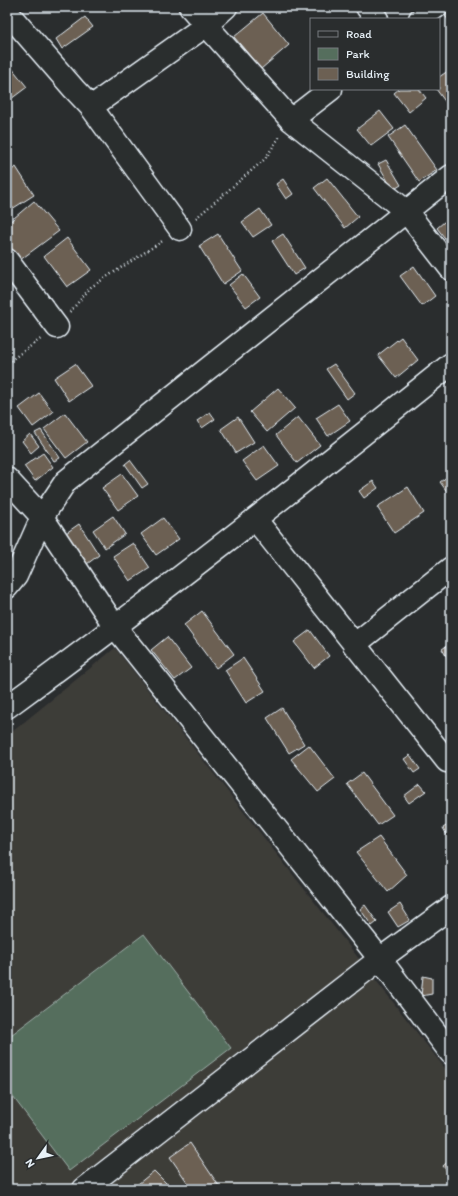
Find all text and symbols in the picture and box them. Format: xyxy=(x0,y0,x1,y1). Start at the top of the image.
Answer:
legend xyxy=(310,18,440,90)
text: Road xyxy=(346,27,372,41)
text: Park xyxy=(346,47,370,61)
text: Building xyxy=(346,67,390,81)
north arrow xyxy=(18,1138,58,1178)
text: N xyxy=(23,1157,38,1170)

